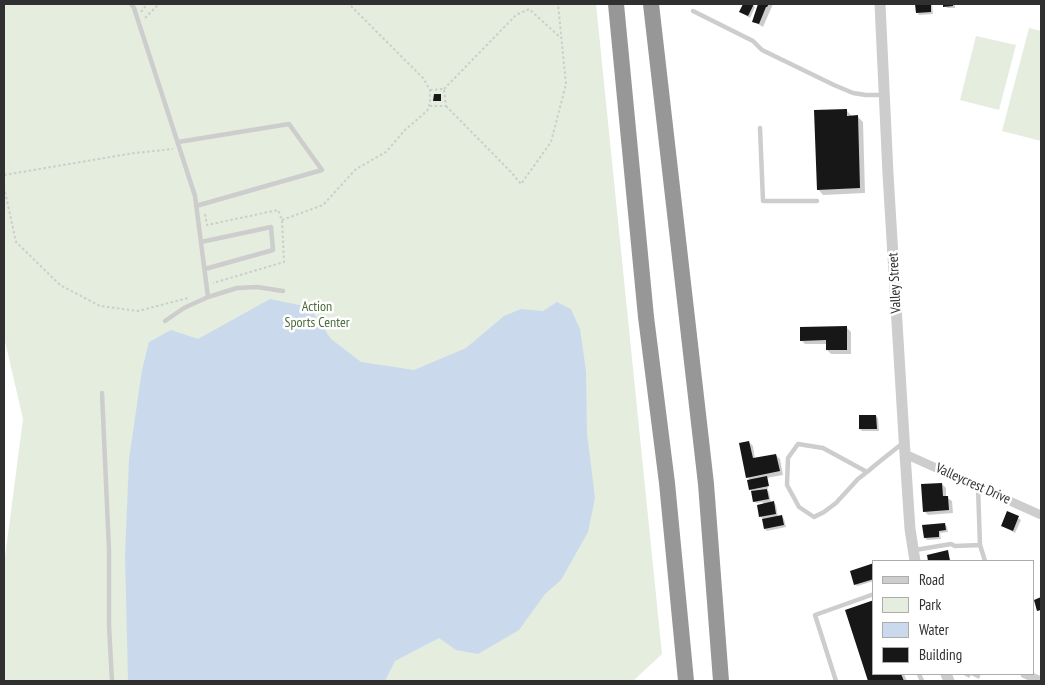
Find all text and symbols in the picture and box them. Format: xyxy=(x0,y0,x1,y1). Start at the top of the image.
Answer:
street label: Valley Street xyxy=(885,252,905,314)
park label: Action Sports Center xyxy=(284,299,350,332)
street label: Valleycrest Drive xyxy=(933,460,1013,508)
legend xyxy=(872,560,1035,675)
text: Road xyxy=(919,570,945,589)
text: Park xyxy=(919,595,941,614)
text: Water xyxy=(919,620,949,639)
text: Building xyxy=(919,645,962,664)

